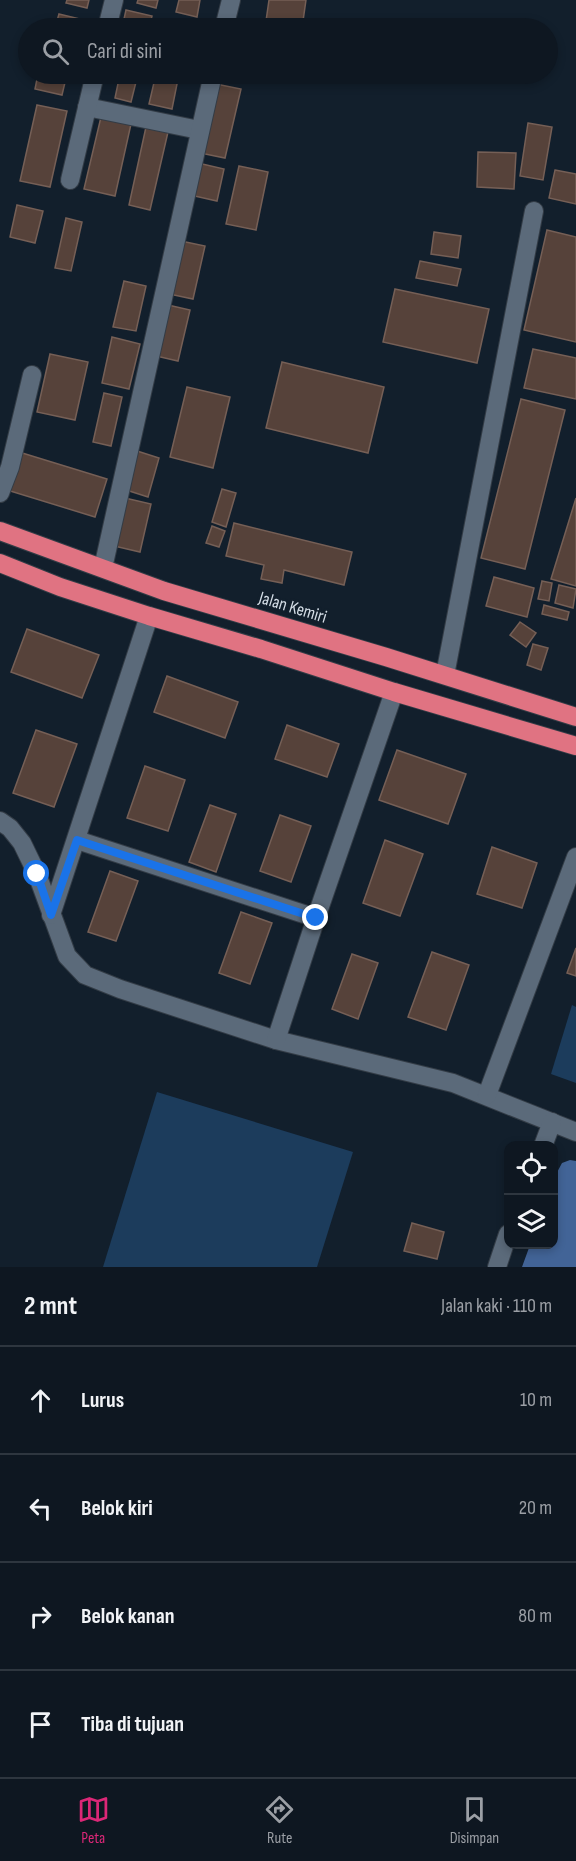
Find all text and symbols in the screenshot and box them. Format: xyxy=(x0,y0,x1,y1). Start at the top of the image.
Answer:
search box xyxy=(18,18,558,84)
icon: search xyxy=(39,35,72,68)
text: Cari di sini xyxy=(87,38,162,65)
street label: Jalan Kemiri xyxy=(255,587,329,628)
route start xyxy=(23,860,49,886)
route end xyxy=(302,904,328,930)
map controls xyxy=(504,1141,558,1249)
button: locate xyxy=(504,1141,558,1195)
button: layers xyxy=(504,1195,558,1249)
text: 2 mnt xyxy=(24,1291,77,1322)
text: Jalan kaki · 110 m xyxy=(441,1294,552,1318)
icon: ahead xyxy=(24,1384,57,1417)
text: Lurus xyxy=(81,1387,124,1414)
text: 10 m xyxy=(520,1388,552,1412)
icon: left xyxy=(24,1492,57,1525)
text: Belok kiri xyxy=(81,1495,153,1522)
text: 20 m xyxy=(519,1496,552,1520)
icon: right xyxy=(24,1600,57,1633)
text: Belok kanan xyxy=(81,1603,174,1630)
text: 80 m xyxy=(518,1604,552,1628)
icon: arrive xyxy=(24,1708,57,1741)
text: Tiba di tujuan xyxy=(81,1711,184,1738)
tab: Peta xyxy=(77,1793,110,1848)
tab: Rute xyxy=(263,1793,296,1848)
tab: Disimpan xyxy=(450,1793,499,1848)

